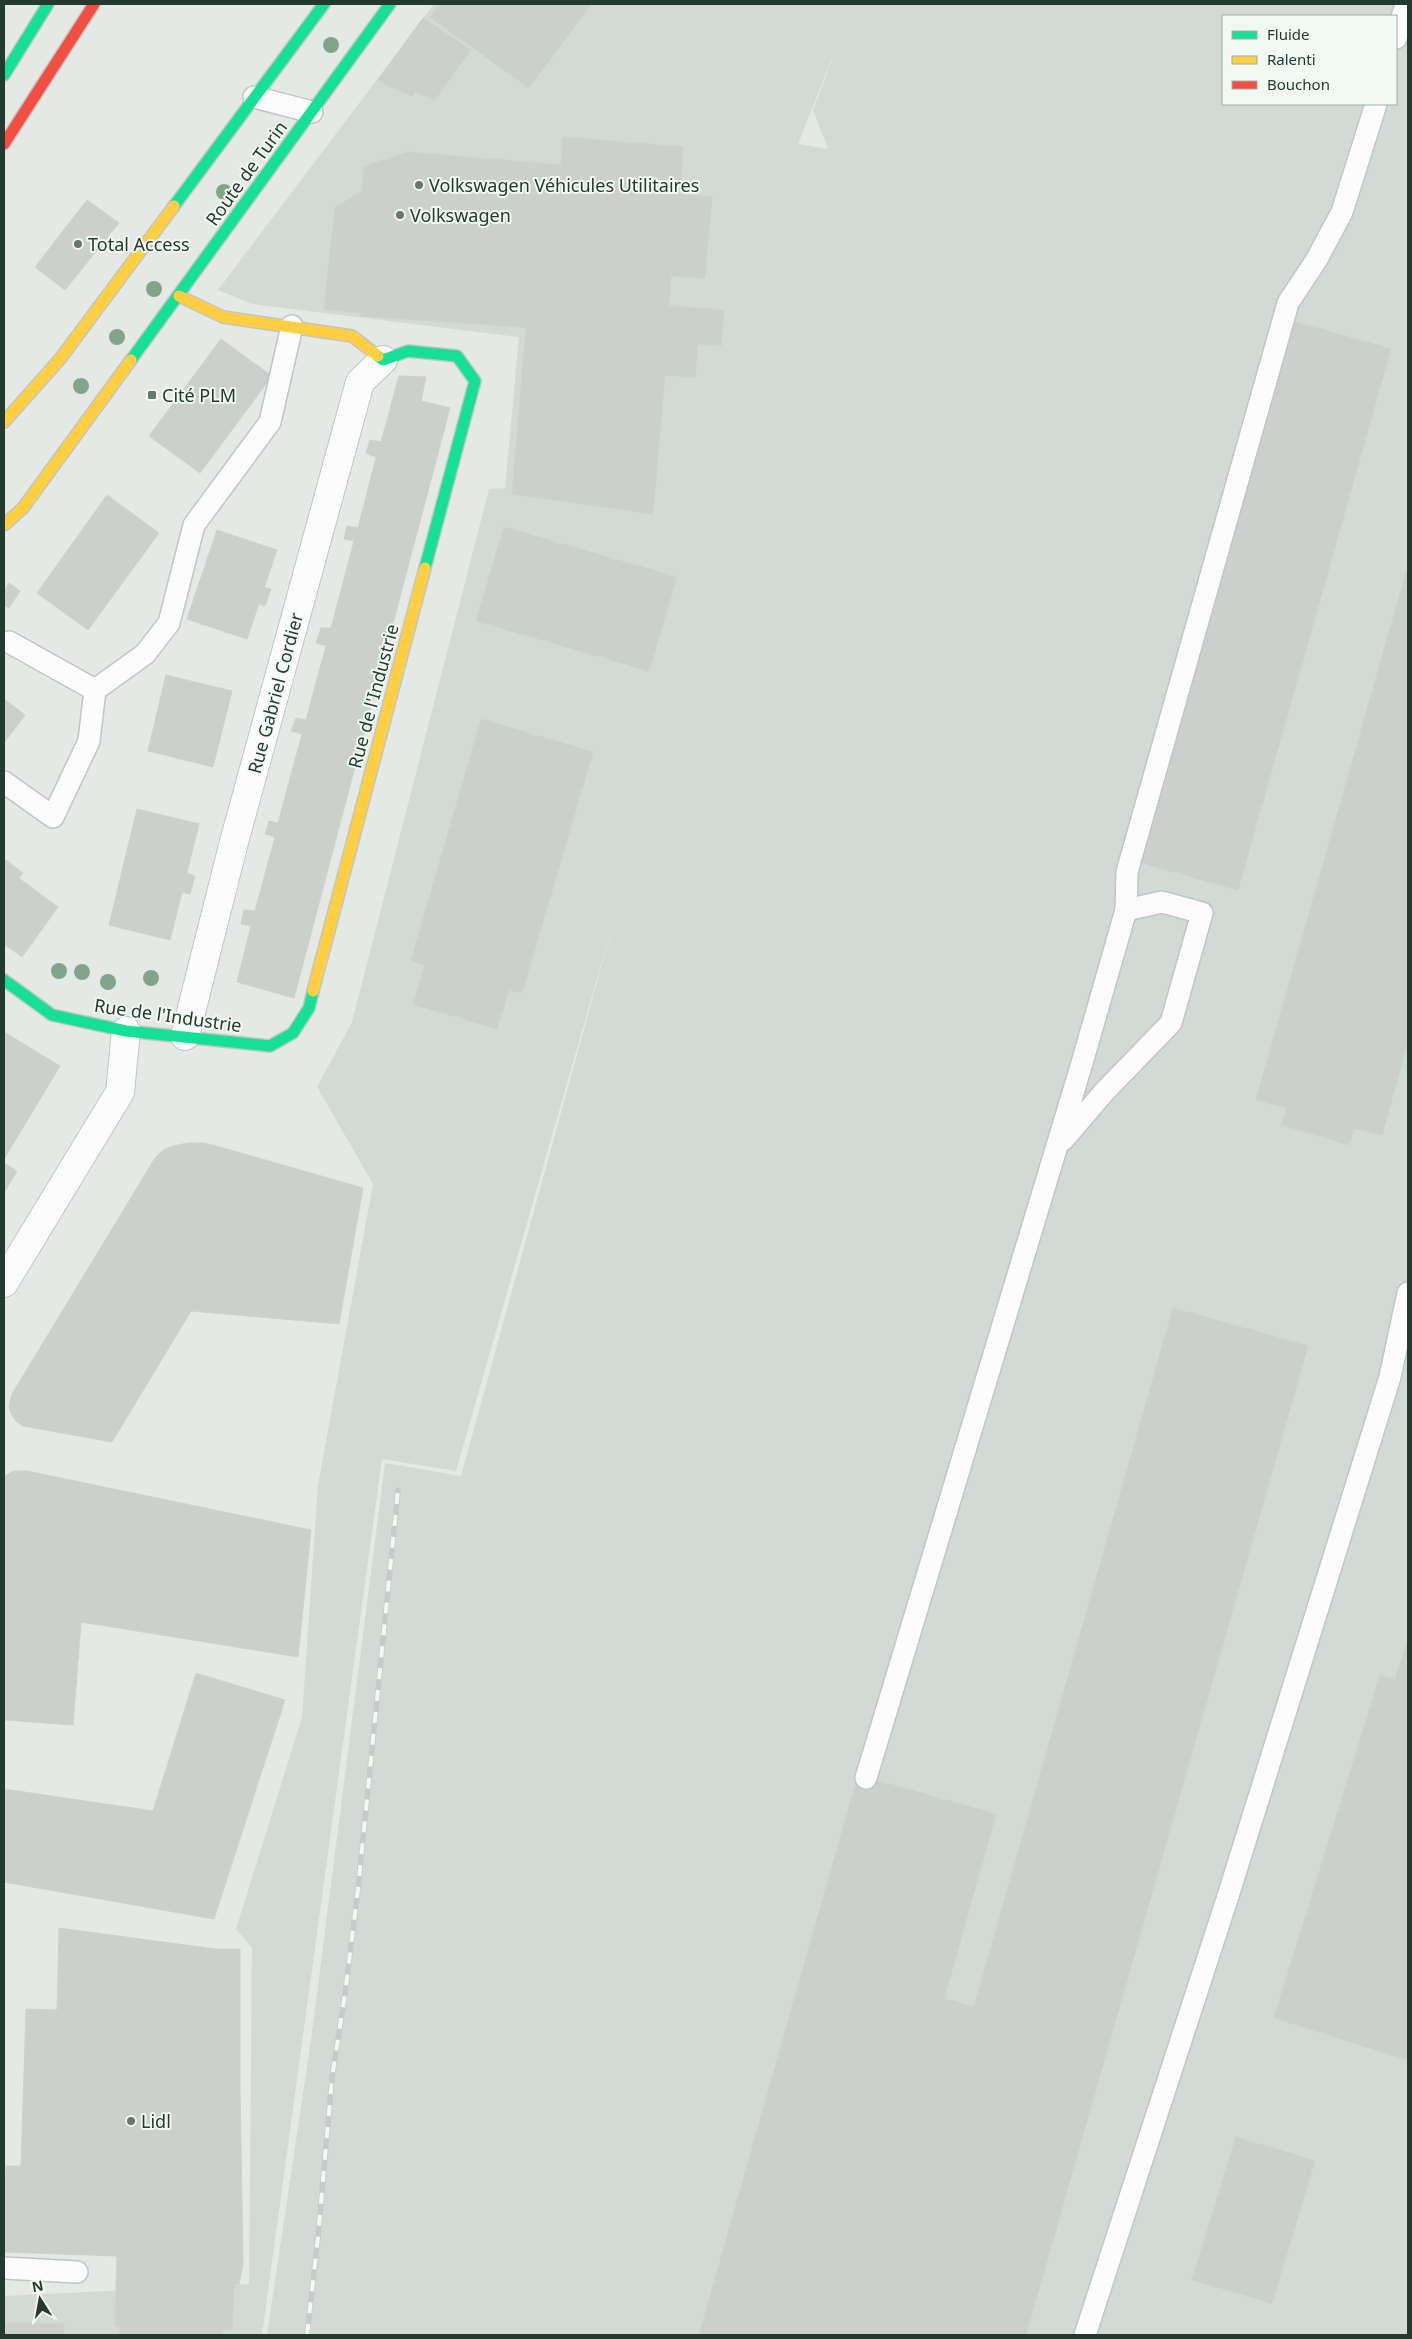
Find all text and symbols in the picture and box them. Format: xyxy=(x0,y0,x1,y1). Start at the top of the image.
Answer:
legend xyxy=(1222,15,1397,105)
text: Fluide xyxy=(1267,24,1309,44)
text: Ralenti xyxy=(1267,49,1316,69)
text: Bouchon xyxy=(1267,74,1330,94)
street label: Route de Turin xyxy=(200,116,292,230)
place label: Volkswagen Véhicules Utilitaires xyxy=(429,173,699,197)
marker: Volkswagen Véhicules Utilitaires xyxy=(413,179,425,191)
place label: Volkswagen xyxy=(410,203,511,227)
marker: Volkswagen xyxy=(394,209,406,221)
place label: Total Access xyxy=(88,232,190,256)
marker: Total Access xyxy=(72,238,84,250)
place label: Cité PLM xyxy=(162,383,236,407)
marker: Cité PLM xyxy=(146,389,158,401)
street label: Rue Gabriel Cordier xyxy=(242,609,308,776)
street label: Rue de l'Industrie xyxy=(342,621,404,771)
street label: Rue de l'Industrie xyxy=(93,993,243,1037)
place label: Lidl xyxy=(141,2109,171,2133)
marker: Lidl xyxy=(125,2115,137,2127)
north arrow xyxy=(15,2274,65,2324)
text: N xyxy=(30,2275,45,2296)

